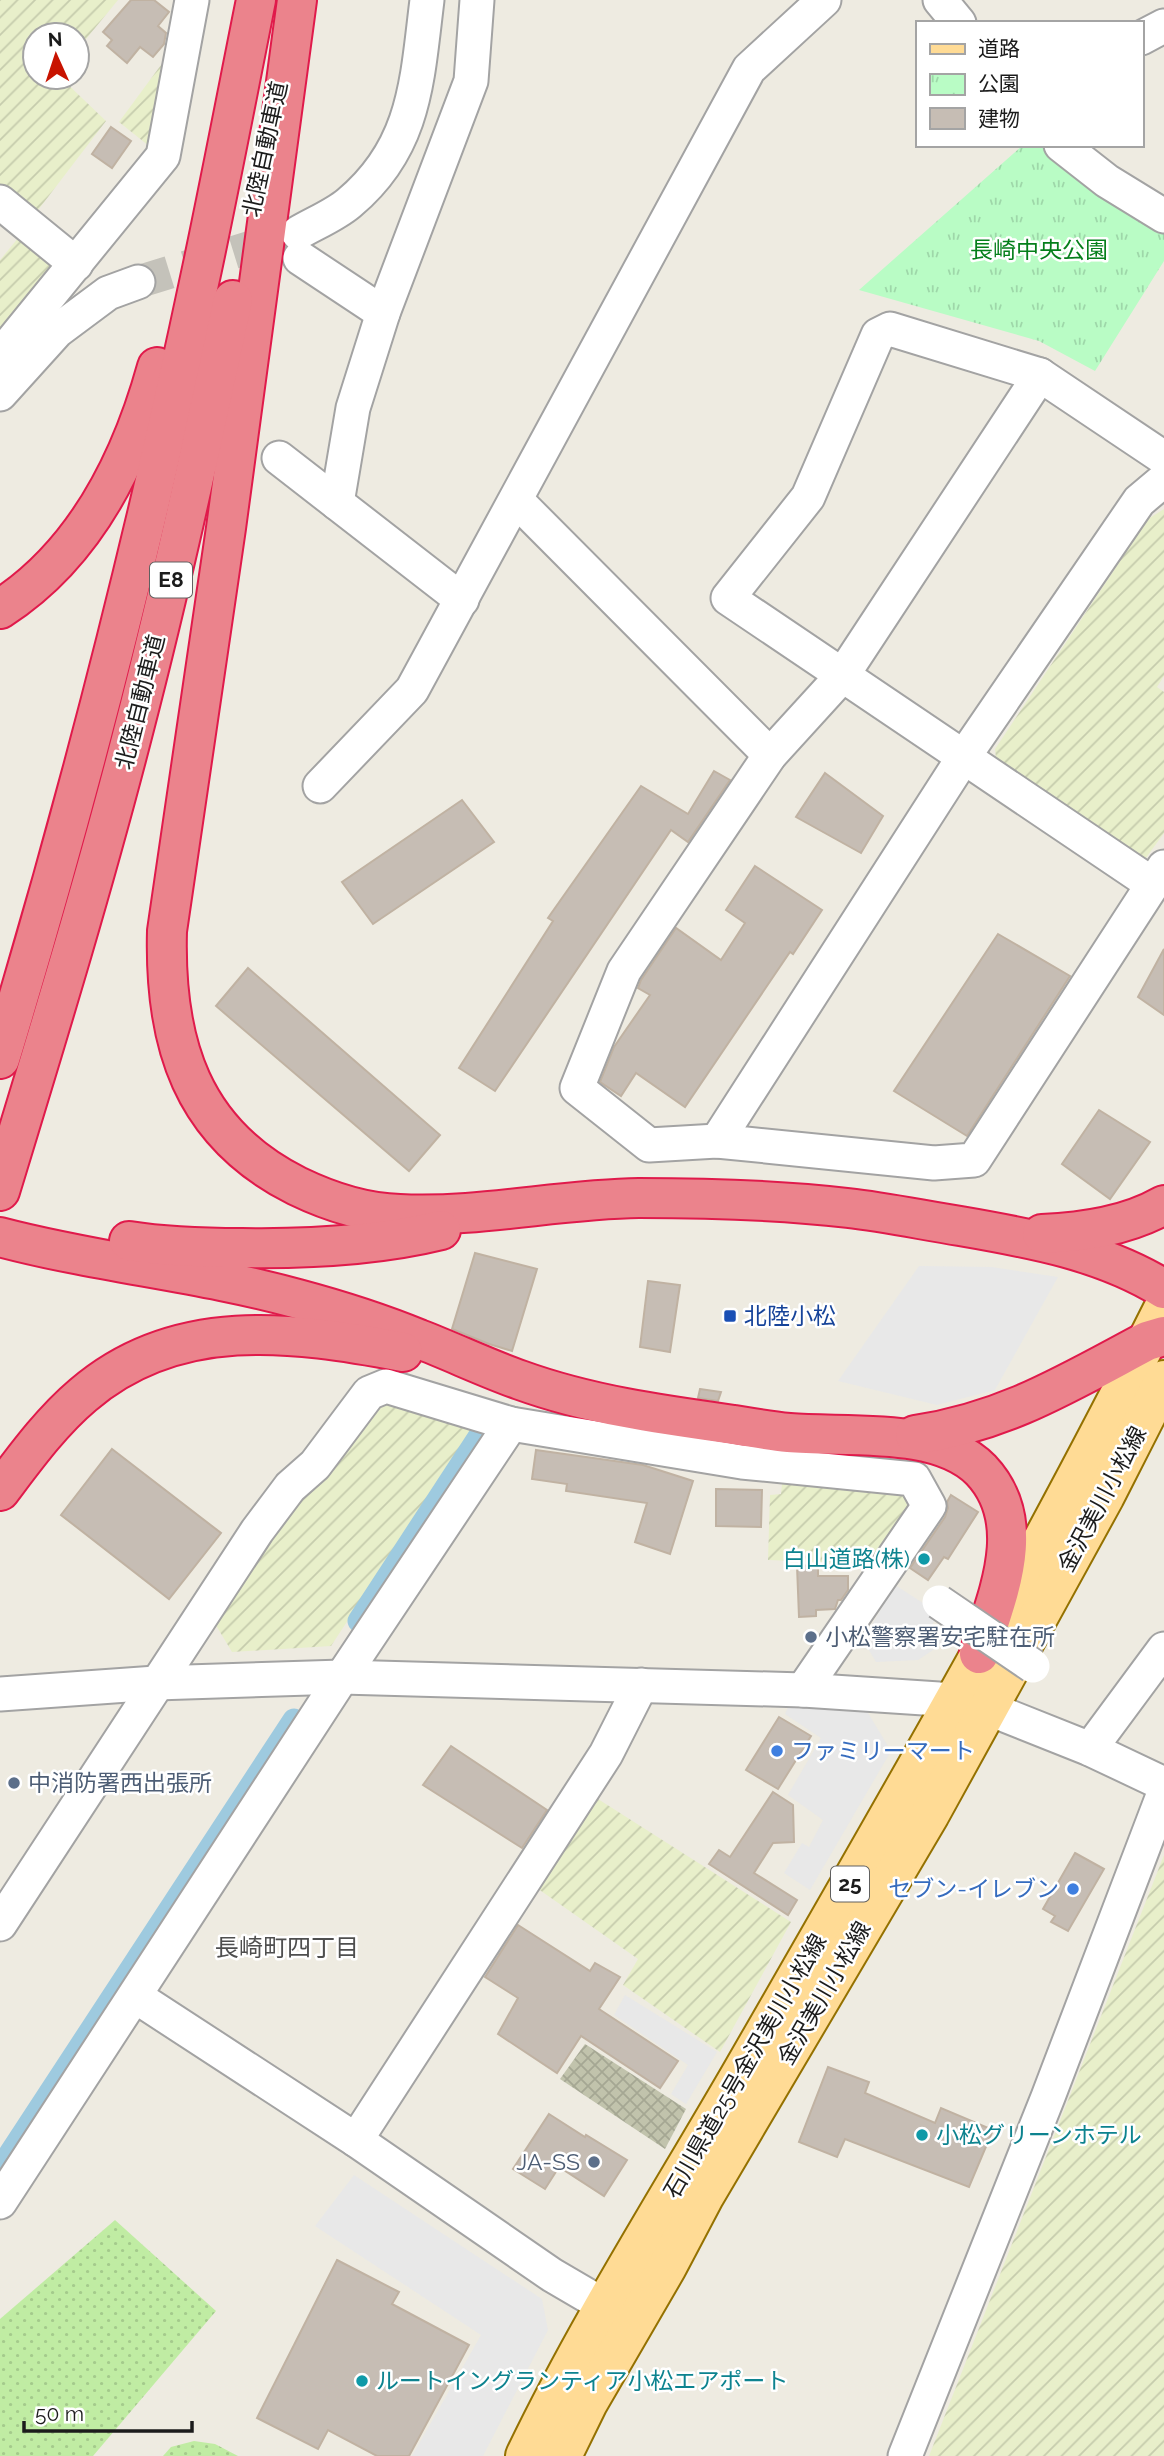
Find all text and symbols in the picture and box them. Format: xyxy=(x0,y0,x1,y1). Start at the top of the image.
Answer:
north arrow xyxy=(21,21,91,91)
legend xyxy=(916,21,1143,147)
text: N xyxy=(47,28,63,50)
text: 道路 xyxy=(978,36,1020,61)
text: 公園 xyxy=(978,71,1020,96)
street label: 北陸自動車道 xyxy=(237,79,292,219)
text: 建物 xyxy=(978,106,1020,131)
park label: 長崎中央公園 xyxy=(970,236,1108,263)
road number: E8 xyxy=(150,562,192,598)
street label: 北陸自動車道 xyxy=(110,632,169,772)
place label: 北陸小松 xyxy=(744,1302,836,1329)
marker: 北陸小松 xyxy=(722,1308,738,1324)
street label: 金沢美川小松線 xyxy=(1052,1421,1151,1576)
place label: 白山道路(株) xyxy=(783,1545,910,1572)
marker: 白山道路(株) xyxy=(916,1551,932,1567)
place label: 小松警察署安宅駐在所 xyxy=(825,1623,1055,1650)
marker: 小松警察署安宅駐在所 xyxy=(803,1629,819,1645)
place label: ファミリーマート xyxy=(791,1737,975,1764)
marker: ファミリーマート xyxy=(769,1743,785,1759)
place label: 中消防署西出張所 xyxy=(28,1769,212,1796)
marker: 中消防署西出張所 xyxy=(6,1775,22,1791)
road number: 25 xyxy=(831,1867,869,1902)
place label: セブン-イレブン xyxy=(888,1875,1059,1902)
marker: セブン-イレブン xyxy=(1065,1881,1081,1897)
street label: 金沢美川小松線 xyxy=(772,1916,876,2069)
street label: 石川県道25号金沢美川小松線 xyxy=(658,1929,831,2203)
district label: 長崎町四丁目 xyxy=(215,1933,359,1962)
place label: 小松グリーンホテル xyxy=(936,2121,1142,2148)
marker: 小松グリーンホテル xyxy=(914,2127,930,2143)
place label: JA-SS xyxy=(516,2148,580,2175)
marker: JA-SS xyxy=(586,2154,602,2170)
place label: ルートイングランティア小松エアポート xyxy=(376,2367,789,2394)
marker: ルートイングランティア小松エアポート xyxy=(354,2373,370,2389)
scale bar xyxy=(24,2390,192,2434)
text: 50 m xyxy=(35,2401,84,2426)

